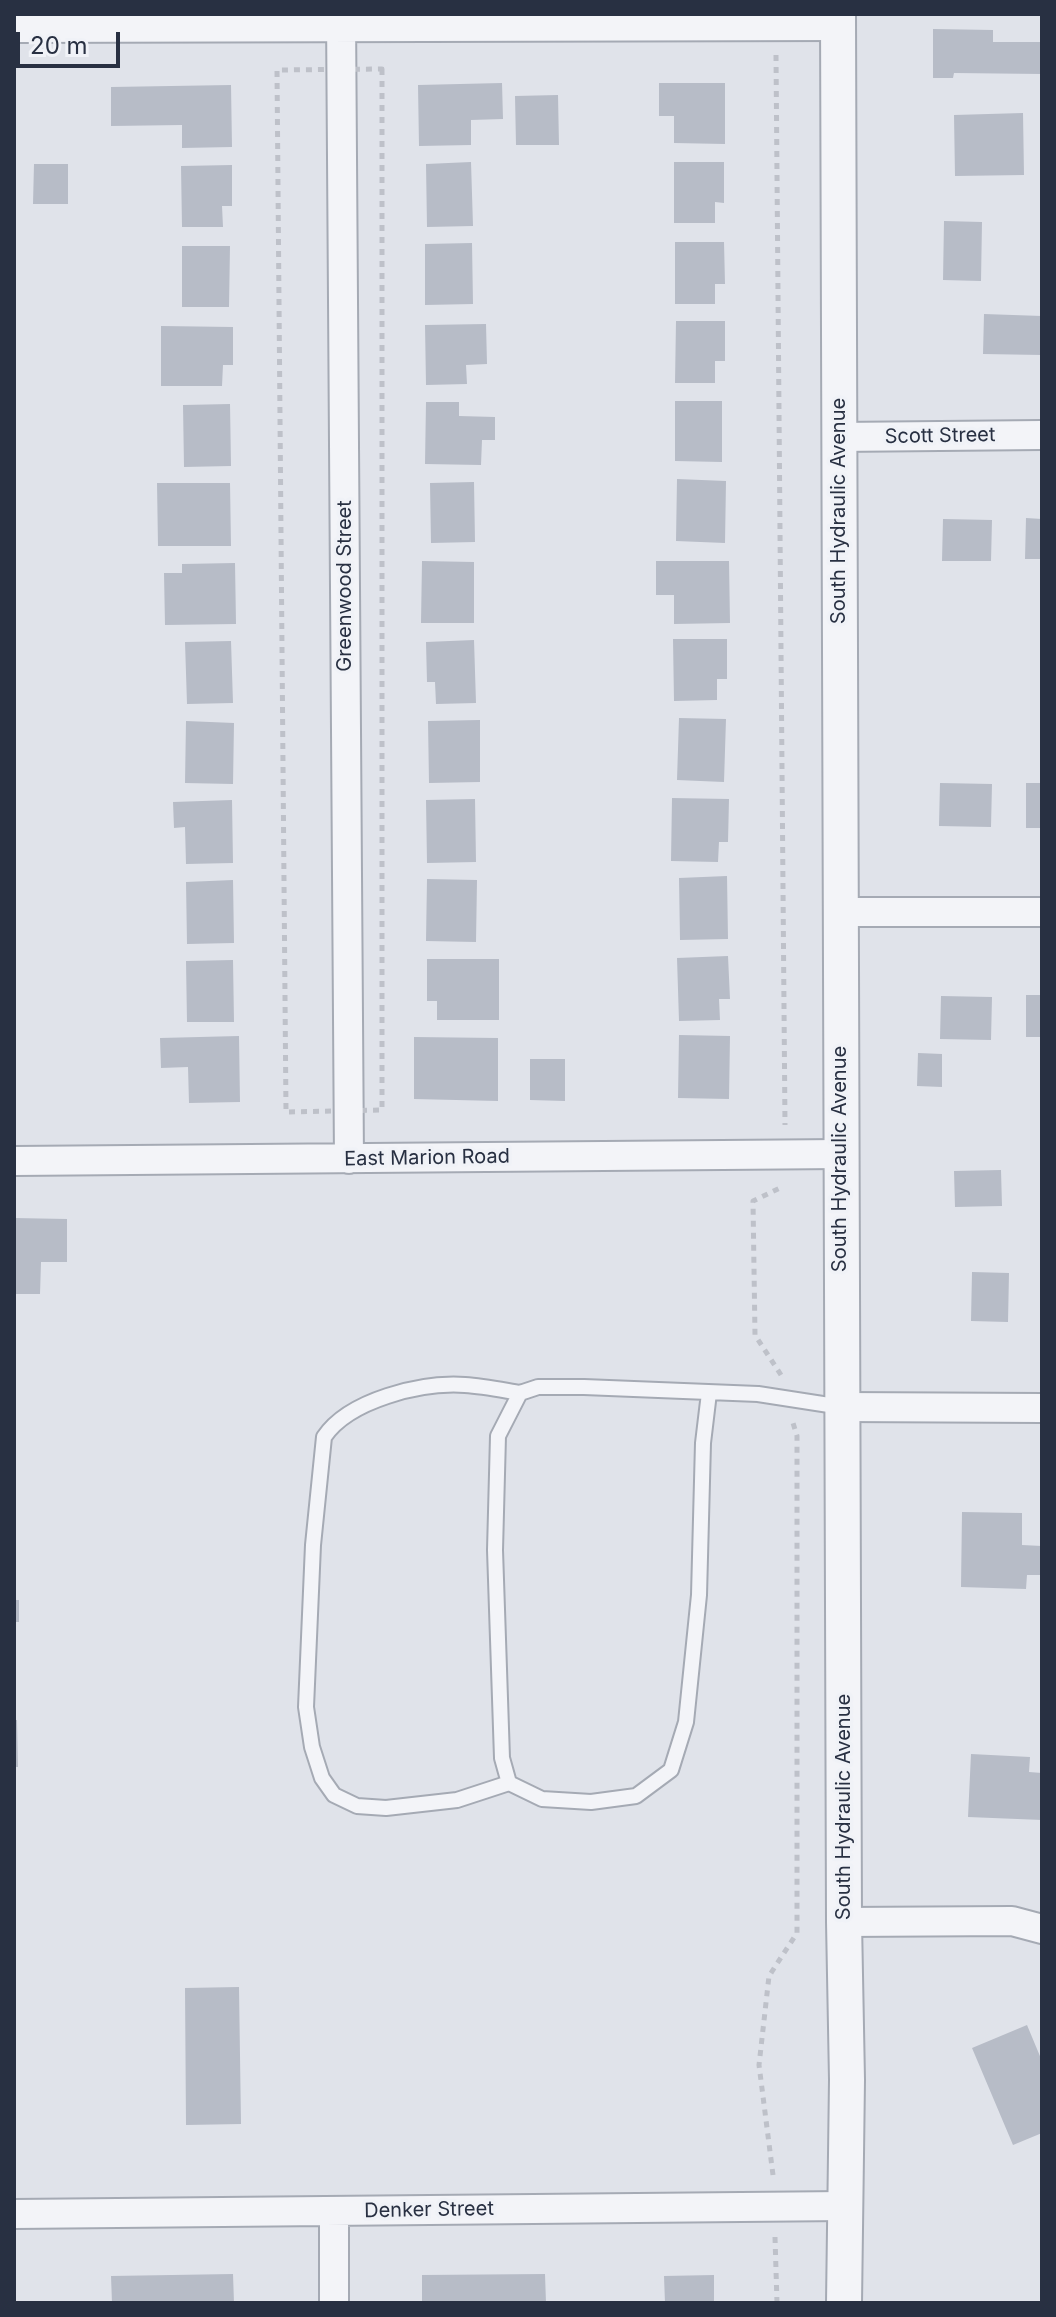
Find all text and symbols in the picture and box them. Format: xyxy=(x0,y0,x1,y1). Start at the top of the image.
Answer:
scale bar xyxy=(20,16,124,66)
text: 20 m xyxy=(30,31,88,60)
street label: South Hydraulic Avenue xyxy=(827,398,851,624)
street label: Scott Street xyxy=(884,423,996,449)
street label: Greenwood Street xyxy=(333,500,357,672)
street label: South Hydraulic Avenue xyxy=(828,1046,852,1272)
street label: East Marion Road xyxy=(344,1145,510,1171)
street label: South Hydraulic Avenue xyxy=(832,1694,856,1920)
street label: Denker Street xyxy=(364,2197,494,2223)

